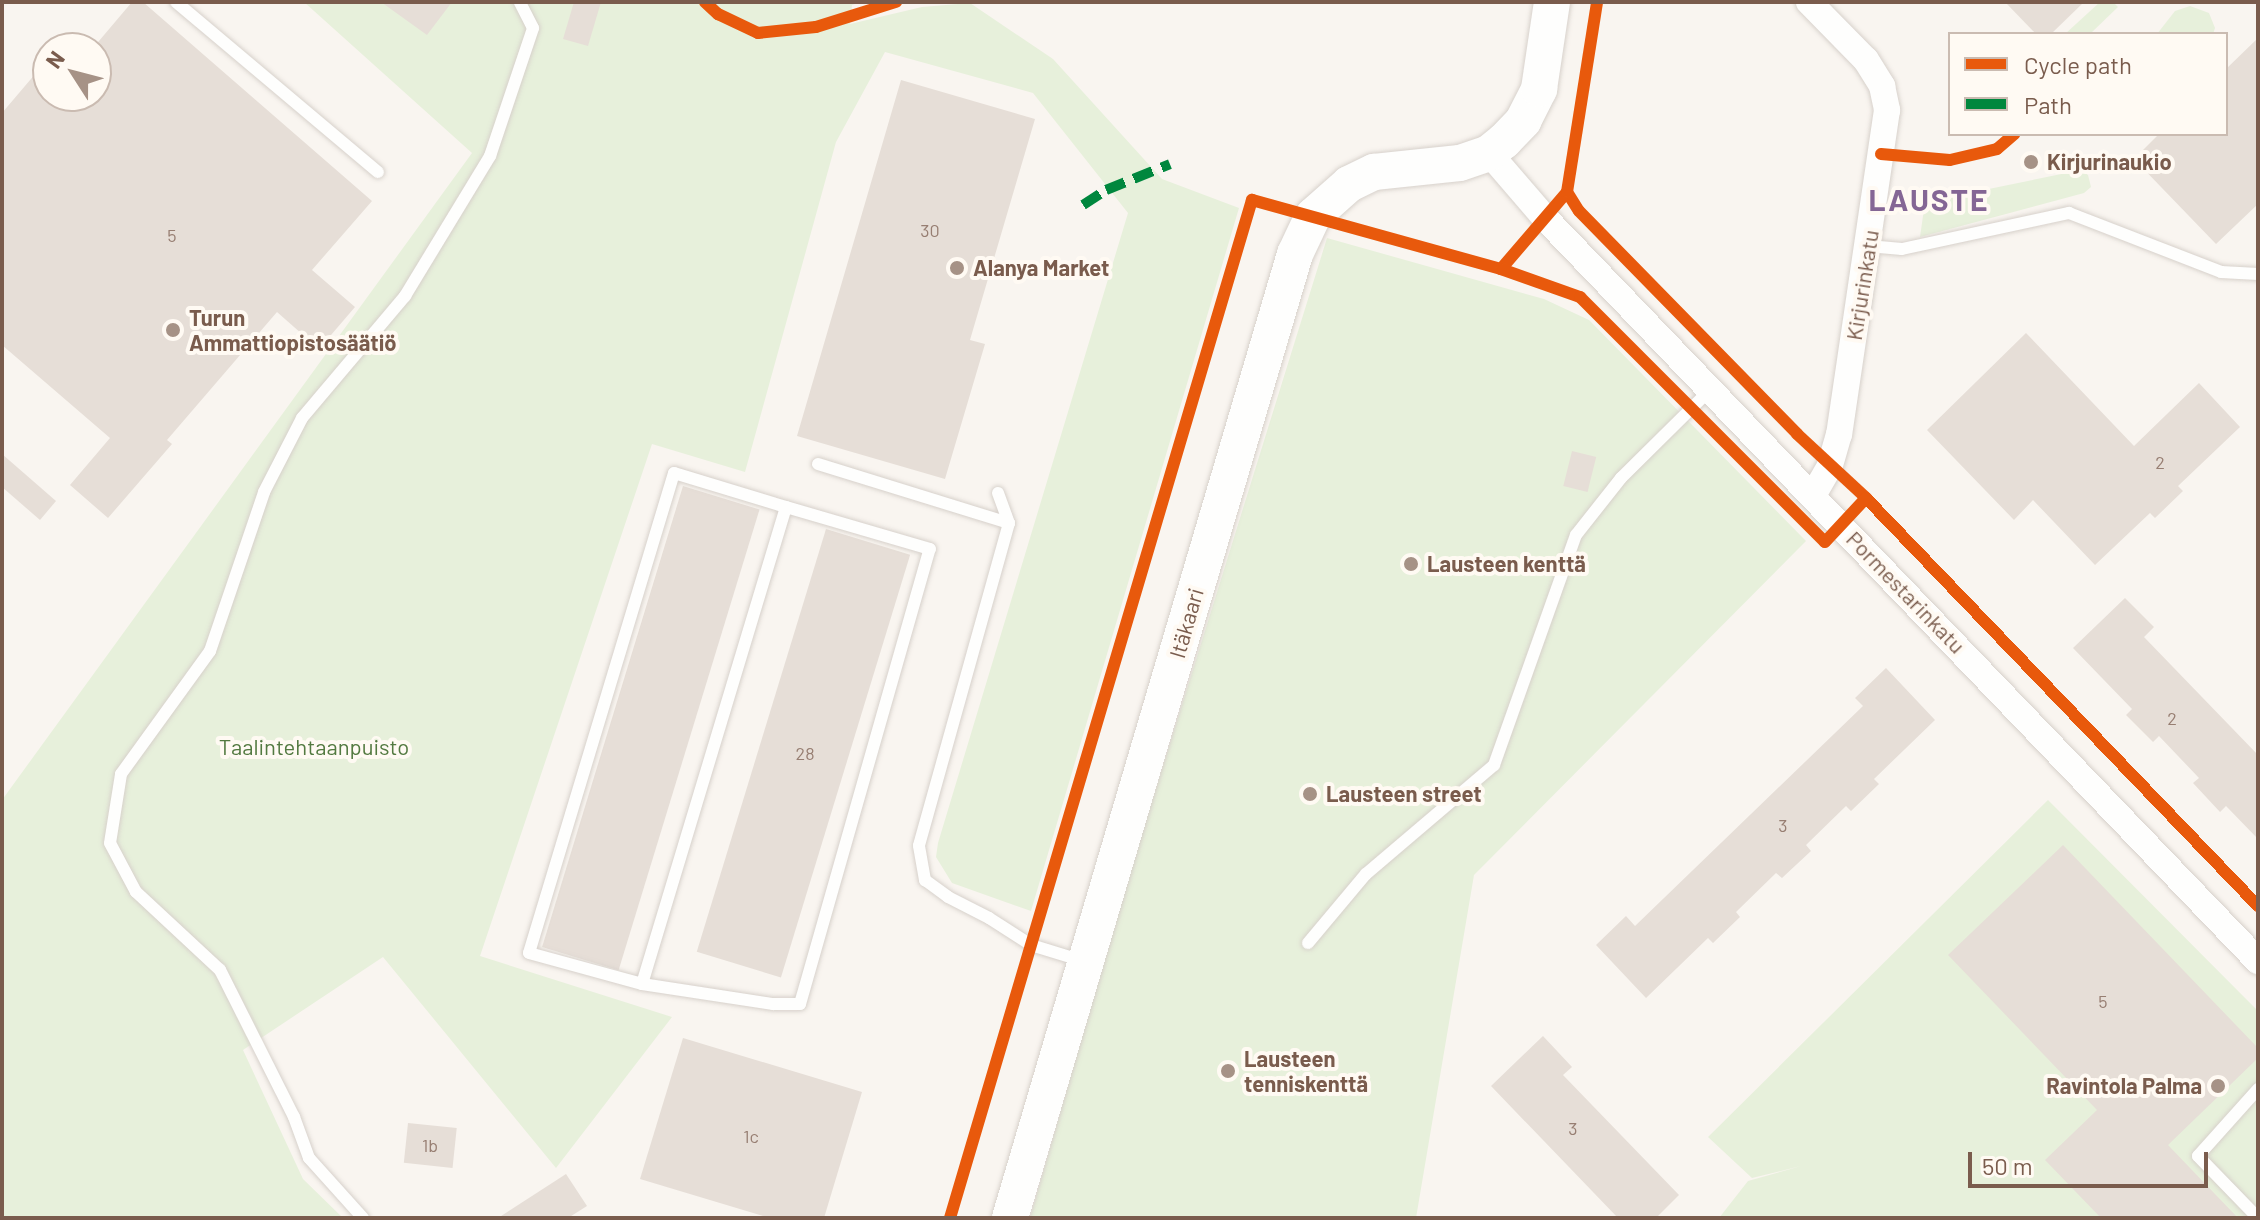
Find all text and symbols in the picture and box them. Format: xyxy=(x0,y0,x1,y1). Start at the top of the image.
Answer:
north arrow xyxy=(32,32,112,112)
legend xyxy=(1948,32,2228,136)
text: N xyxy=(39,46,69,73)
text: Cycle path xyxy=(2024,50,2132,79)
text: Path xyxy=(2024,90,2072,119)
place label: Kirjurinaukio xyxy=(2047,149,2172,175)
marker: Kirjurinaukio xyxy=(2022,153,2040,171)
district label: LAUSTE xyxy=(1869,181,1989,217)
house number: 30 xyxy=(920,219,940,241)
house number: 5 xyxy=(167,224,177,246)
street label: Kirjurinkatu xyxy=(1840,228,1884,342)
place label: Alanya Market xyxy=(973,255,1109,281)
marker: Alanya Market xyxy=(948,259,966,277)
place label: Turun Ammattiopistosäätiö xyxy=(189,304,396,356)
marker: Turun Ammattiopistosäätiö xyxy=(164,321,182,339)
house number: 2 xyxy=(2155,451,2165,473)
street label: Pormestarinkatu xyxy=(1841,526,1971,658)
place label: Lausteen kenttä xyxy=(1427,551,1586,577)
marker: Lausteen kenttä xyxy=(1402,555,1420,573)
street label: Itäkaari xyxy=(1163,585,1209,661)
house number: 2 xyxy=(2167,707,2177,729)
park label: Taalintehtaanpuisto xyxy=(219,734,409,760)
house number: 28 xyxy=(795,742,815,764)
place label: Lausteen street xyxy=(1326,781,1482,807)
marker: Lausteen street xyxy=(1301,785,1319,803)
house number: 3 xyxy=(1778,814,1788,836)
house number: 5 xyxy=(2098,990,2108,1012)
place label: Lausteen tenniskenttä xyxy=(1244,1045,1368,1096)
marker: Lausteen tenniskenttä xyxy=(1219,1062,1237,1080)
place label: Ravintola Palma xyxy=(2046,1073,2202,1099)
marker: Ravintola Palma xyxy=(2209,1077,2227,1095)
house number: 3 xyxy=(1568,1117,1578,1139)
house number: 1c xyxy=(743,1125,759,1147)
house number: 1b xyxy=(422,1134,438,1156)
scale bar xyxy=(1972,1136,2212,1186)
text: 50 m xyxy=(1982,1151,2033,1180)

